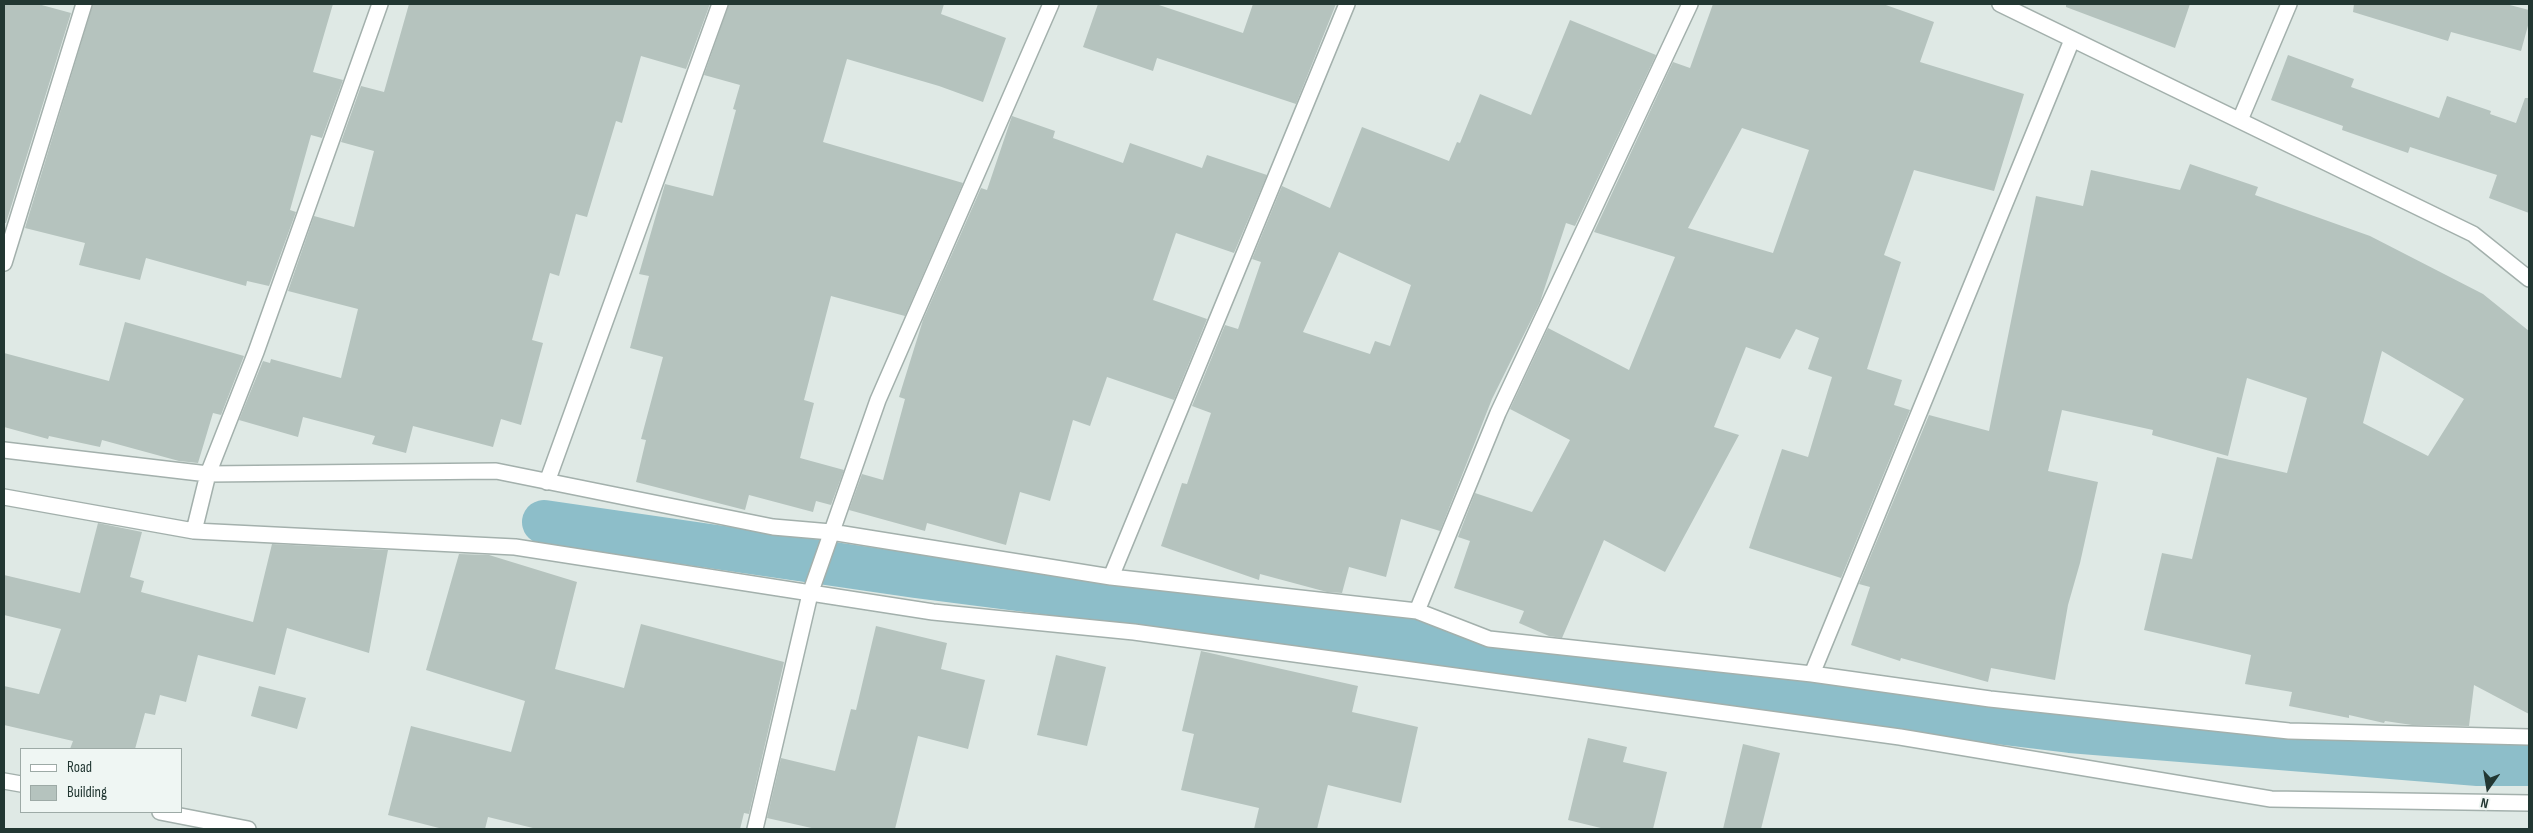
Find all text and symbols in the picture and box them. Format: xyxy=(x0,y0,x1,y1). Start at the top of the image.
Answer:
legend xyxy=(20,748,182,813)
text: Road xyxy=(67,758,92,777)
north arrow xyxy=(2463,763,2513,813)
text: Building xyxy=(67,783,107,802)
text: N xyxy=(2479,794,2490,812)

